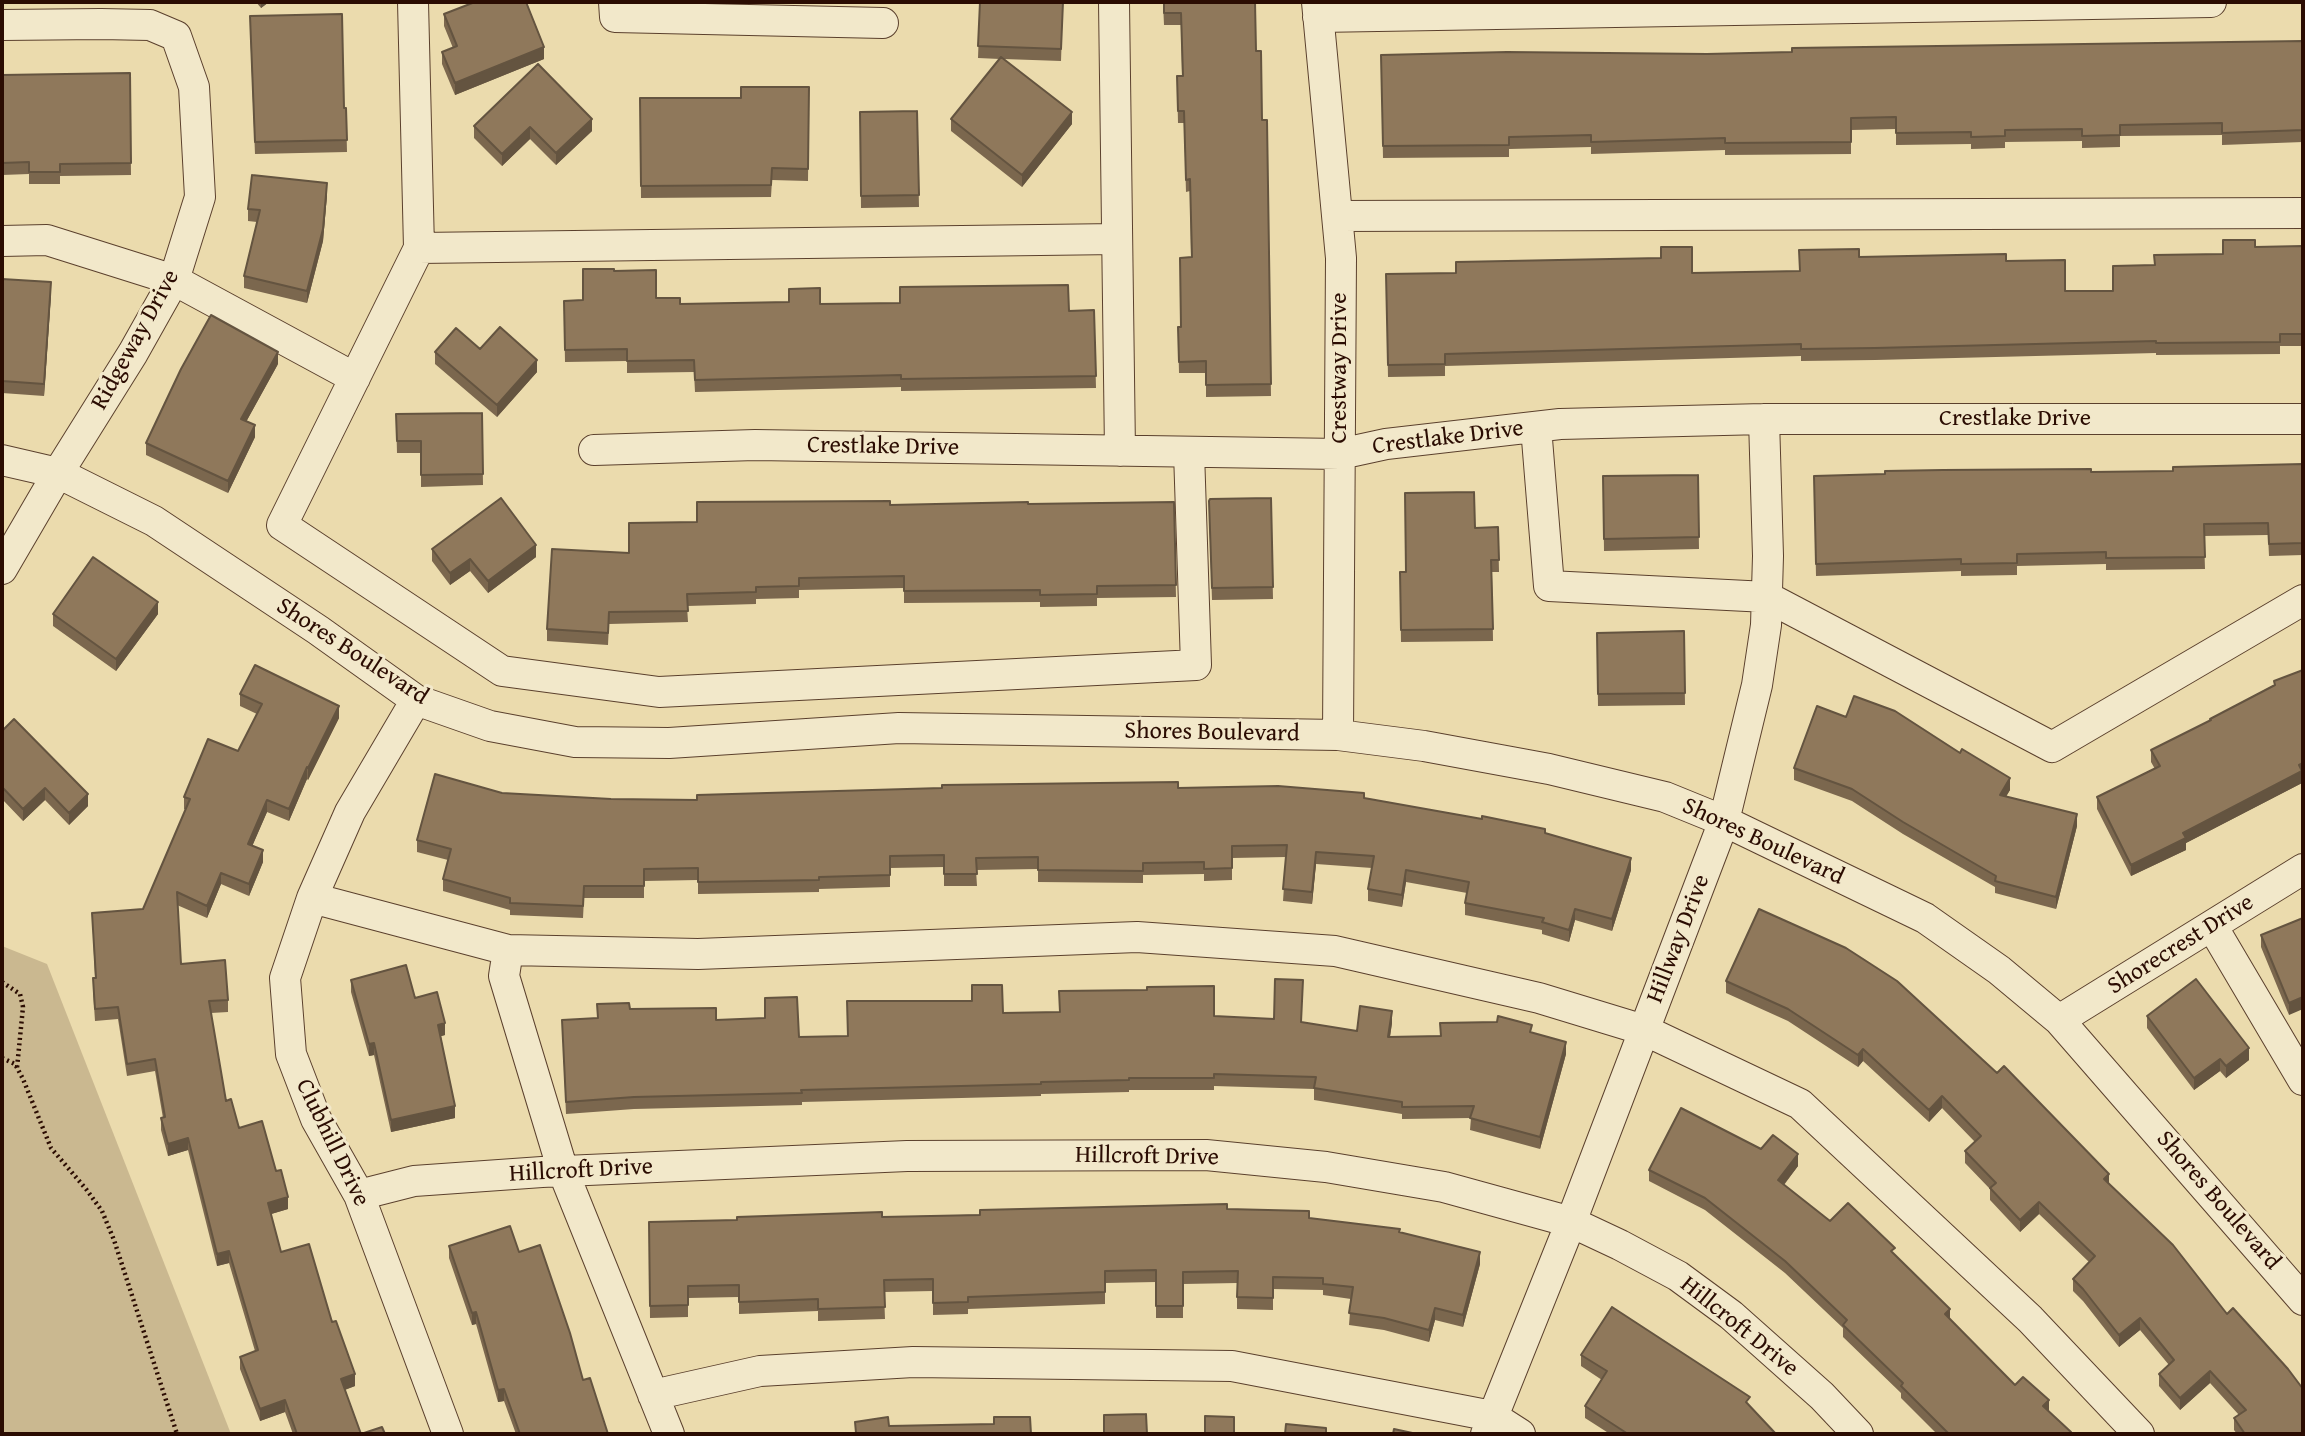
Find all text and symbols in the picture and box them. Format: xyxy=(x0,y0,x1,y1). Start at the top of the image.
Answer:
street label: Ridgeway Drive xyxy=(86,265,186,415)
street label: Crestway Drive xyxy=(1326,293,1354,443)
street label: Crestlake Drive xyxy=(1939,405,2091,433)
street label: Crestlake Drive xyxy=(1371,414,1525,462)
street label: Crestlake Drive xyxy=(807,431,959,463)
street label: Shores Boulevard xyxy=(271,592,433,712)
street label: Shores Boulevard xyxy=(1124,717,1300,749)
street label: Shores Boulevard xyxy=(1678,792,1848,892)
street label: Hillway Drive xyxy=(1641,871,1717,1007)
street label: Shorecrest Drive xyxy=(2103,889,2259,1001)
street label: Clubhill Drive xyxy=(289,1075,375,1211)
street label: Shores Boulevard xyxy=(2150,1125,2286,1277)
street label: Hillcroft Drive xyxy=(1075,1141,1219,1173)
street label: Hillcroft Drive xyxy=(508,1153,654,1189)
street label: Hillcroft Drive xyxy=(1674,1271,1804,1383)

